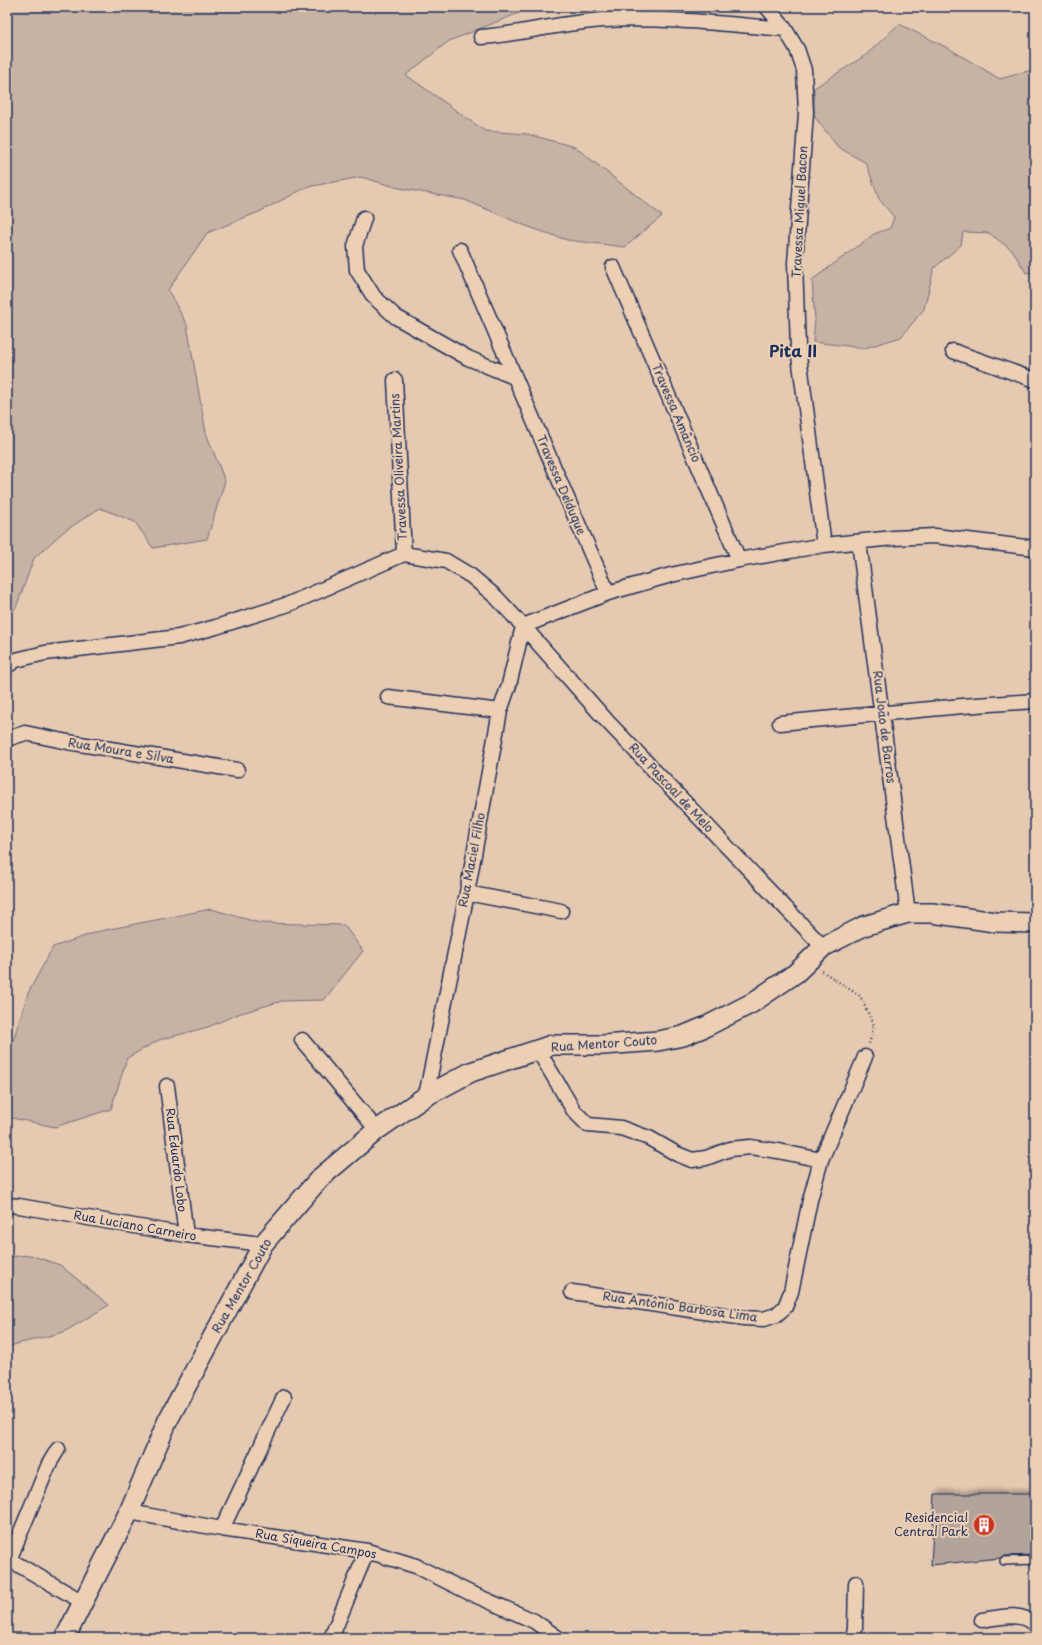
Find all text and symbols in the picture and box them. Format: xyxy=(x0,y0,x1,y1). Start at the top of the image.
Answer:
street label: Travessa Miguel Bacon xyxy=(787,145,811,279)
district label: Pita II xyxy=(769,338,817,362)
street label: Travessa Amâncio xyxy=(648,360,706,465)
street label: Travessa Oliveira Martins xyxy=(385,392,411,541)
street label: Travessa Delduque xyxy=(533,432,591,538)
street label: Rua João de Barros xyxy=(869,669,901,785)
street label: Rua Moura e Silva xyxy=(67,733,176,767)
street label: Rua Pascoal de Melo xyxy=(625,738,718,836)
street label: Rua Maciel Filho xyxy=(453,811,489,909)
street label: Rua Mentor Couto xyxy=(550,1030,658,1056)
street label: Rua Eduardo Lobo xyxy=(162,1107,192,1213)
street label: Rua Luciano Carneiro xyxy=(72,1205,198,1245)
street label: Rua Mentor Couto xyxy=(207,1235,276,1336)
street label: Rua Antônio Barbosa Lima xyxy=(602,1286,759,1326)
place label: Residencial Central Park xyxy=(894,1508,968,1540)
building icon: Residencial Central Park xyxy=(971,1512,997,1538)
street label: Rua Siqueira Campos xyxy=(254,1523,379,1563)

